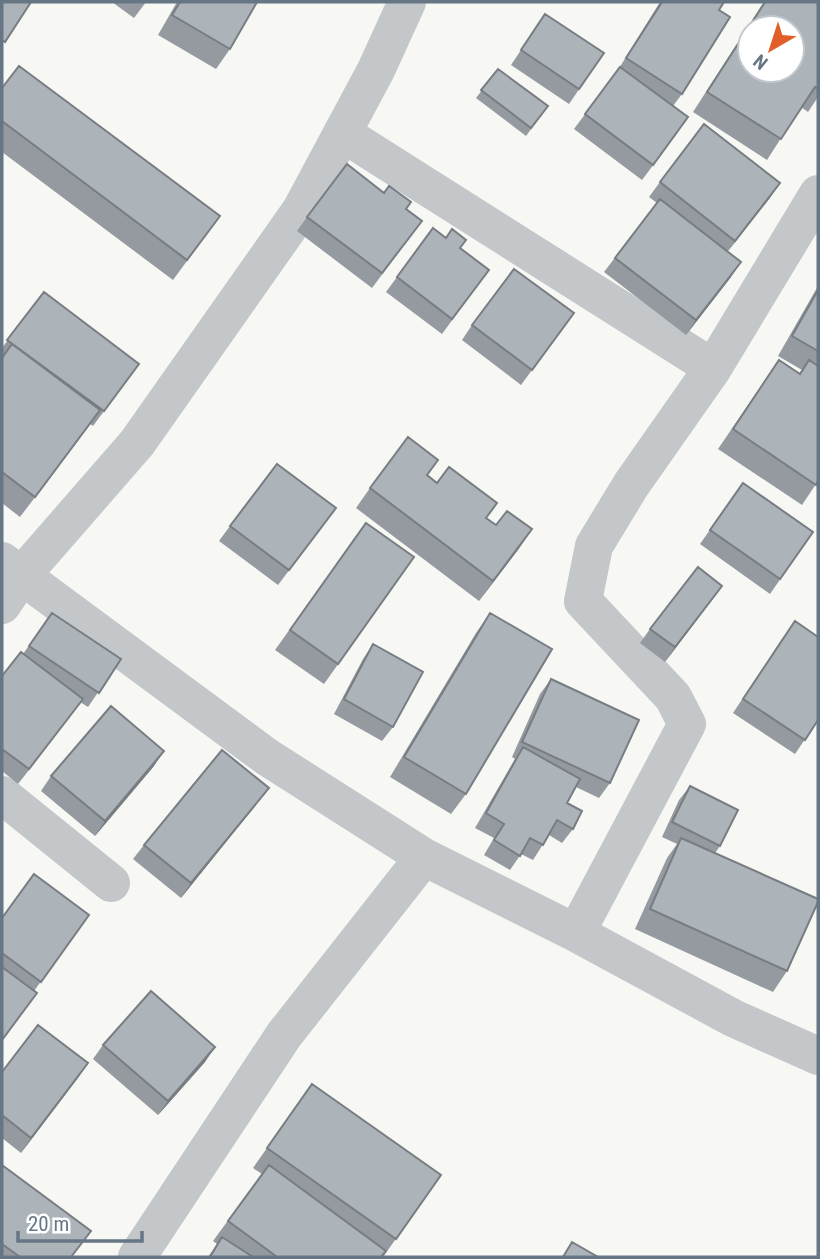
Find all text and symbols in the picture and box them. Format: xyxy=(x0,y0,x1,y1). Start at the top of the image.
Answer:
north arrow xyxy=(736,14,806,84)
text: N xyxy=(749,49,772,74)
scale bar xyxy=(18,1200,142,1244)
text: 20 m xyxy=(28,1212,69,1236)

